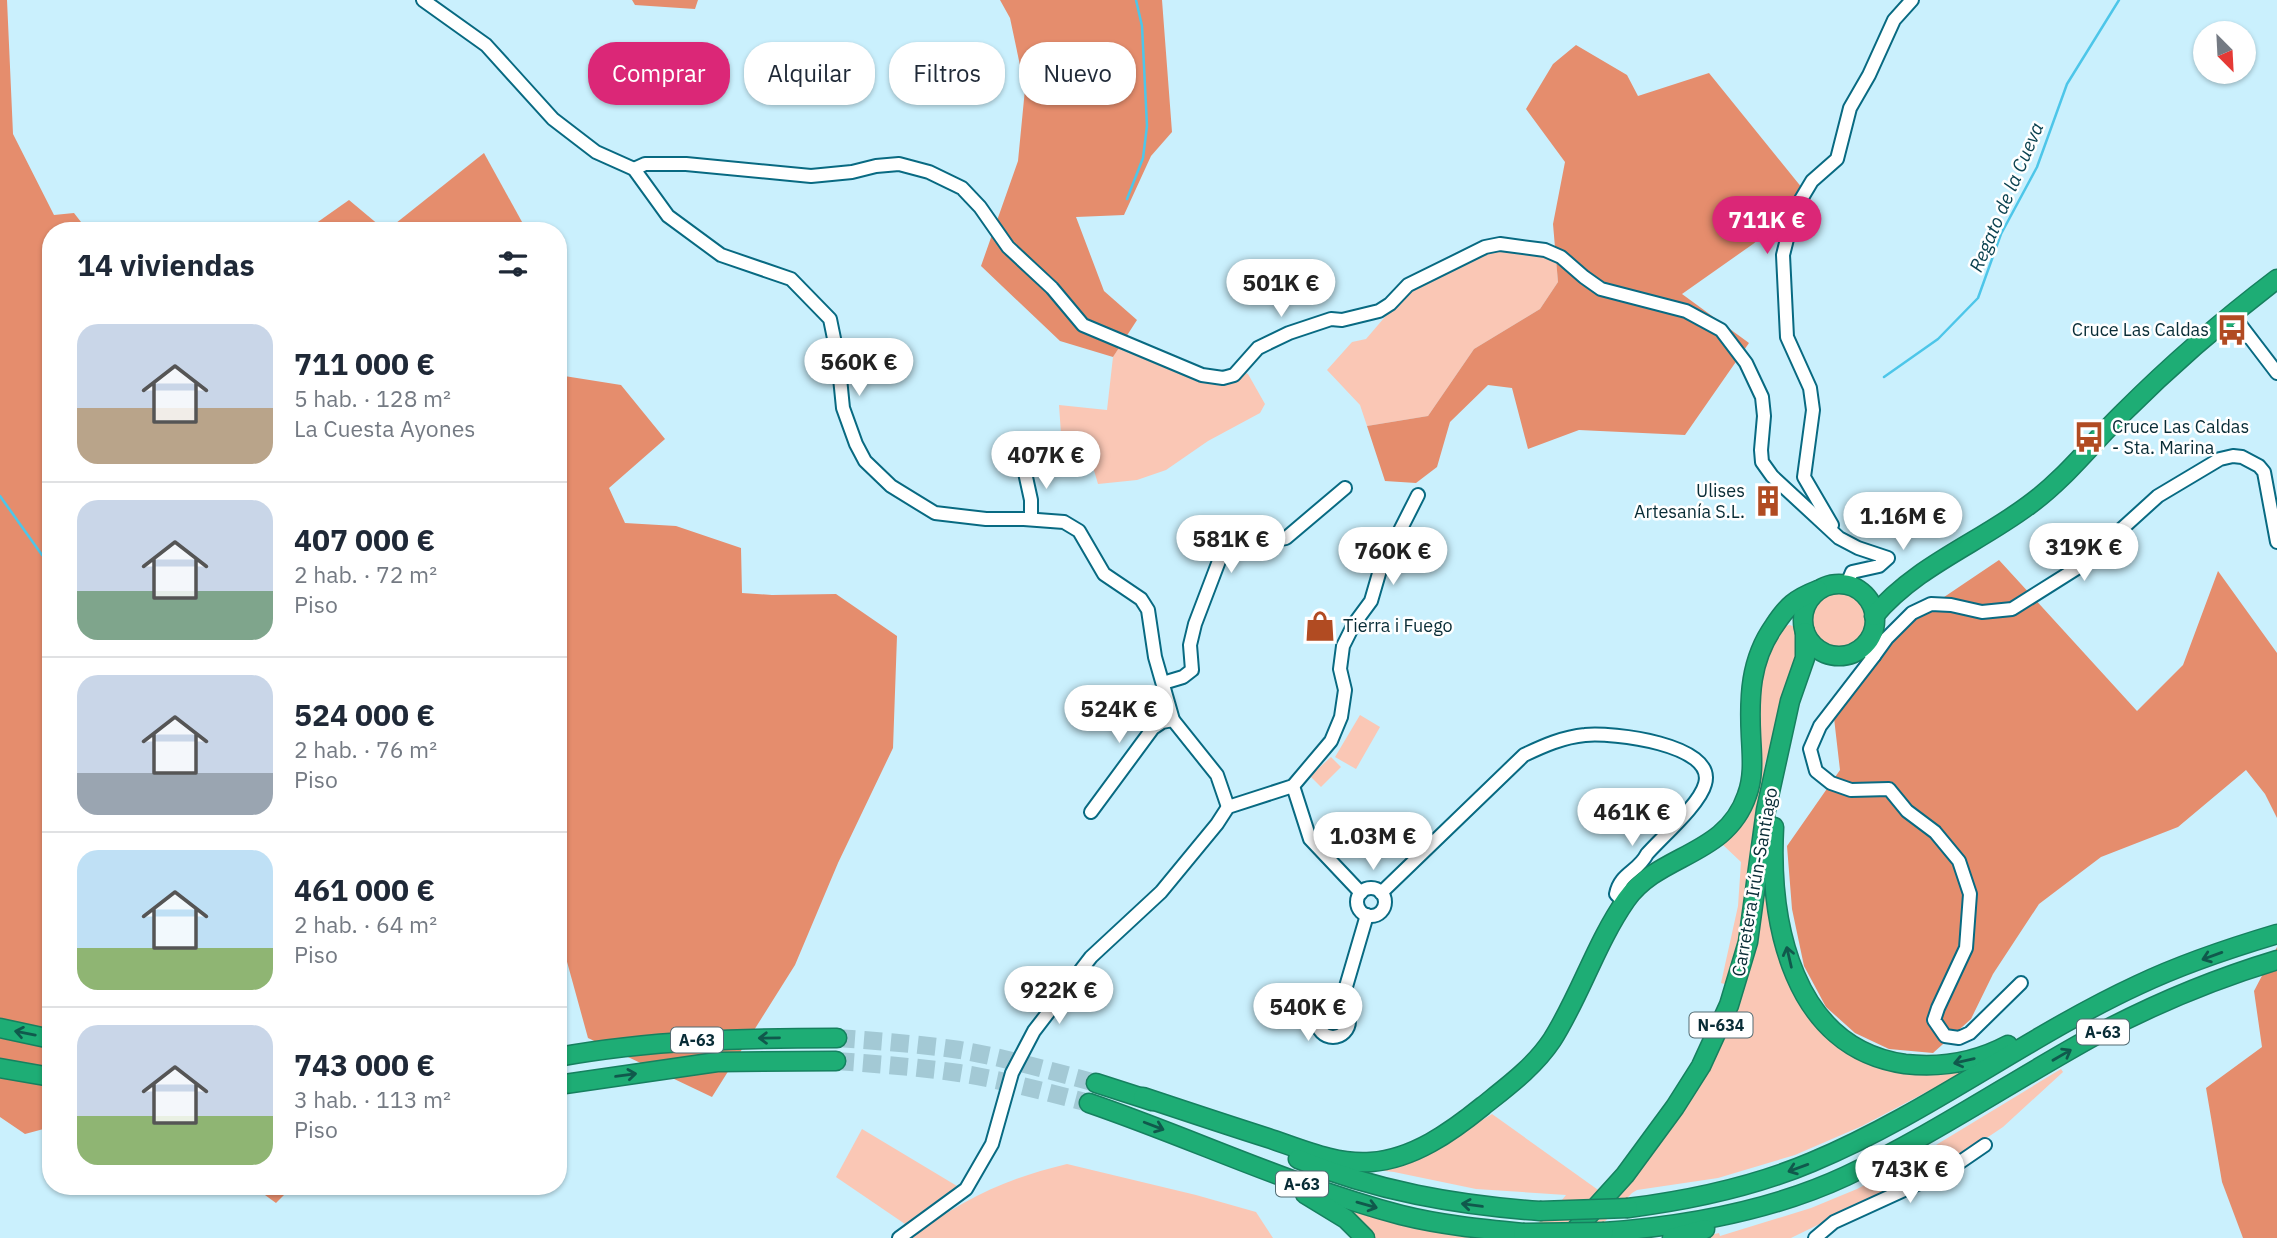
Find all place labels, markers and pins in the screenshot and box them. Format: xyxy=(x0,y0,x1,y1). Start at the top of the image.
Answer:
pin: 711K € xyxy=(1710,196,1824,256)
pin: 501K € xyxy=(1224,260,1338,319)
bus stop icon: Cruce Las Caldas xyxy=(2215,313,2249,347)
place label: Cruce Las Caldas xyxy=(2072,318,2209,341)
pin: 560K € xyxy=(802,338,916,398)
place label: Cruce Las Caldas - Sta. Marina xyxy=(2112,415,2249,459)
bus stop icon: Cruce Las Caldas - Sta. Marina xyxy=(2072,420,2106,454)
pin: 407K € xyxy=(989,432,1103,491)
place label: Ulises Artesanía S.L. xyxy=(1634,479,1745,523)
building icon: Ulises Artesanía S.L. xyxy=(1751,484,1785,518)
pin: 1.16M € xyxy=(1838,492,1968,552)
pin: 581K € xyxy=(1174,516,1288,575)
pin: 319K € xyxy=(2027,524,2141,583)
pin: 760K € xyxy=(1336,528,1450,587)
shop icon: Tierra i Fuego xyxy=(1303,609,1337,643)
place label: Tierra i Fuego xyxy=(1343,614,1453,637)
pin: 524K € xyxy=(1062,686,1176,745)
pin: 461K € xyxy=(1575,788,1689,848)
pin: 1.03M € xyxy=(1308,812,1438,872)
pin: 922K € xyxy=(1002,967,1116,1026)
pin: 540K € xyxy=(1251,984,1365,1043)
pin: 743K € xyxy=(1853,1146,1967,1205)

